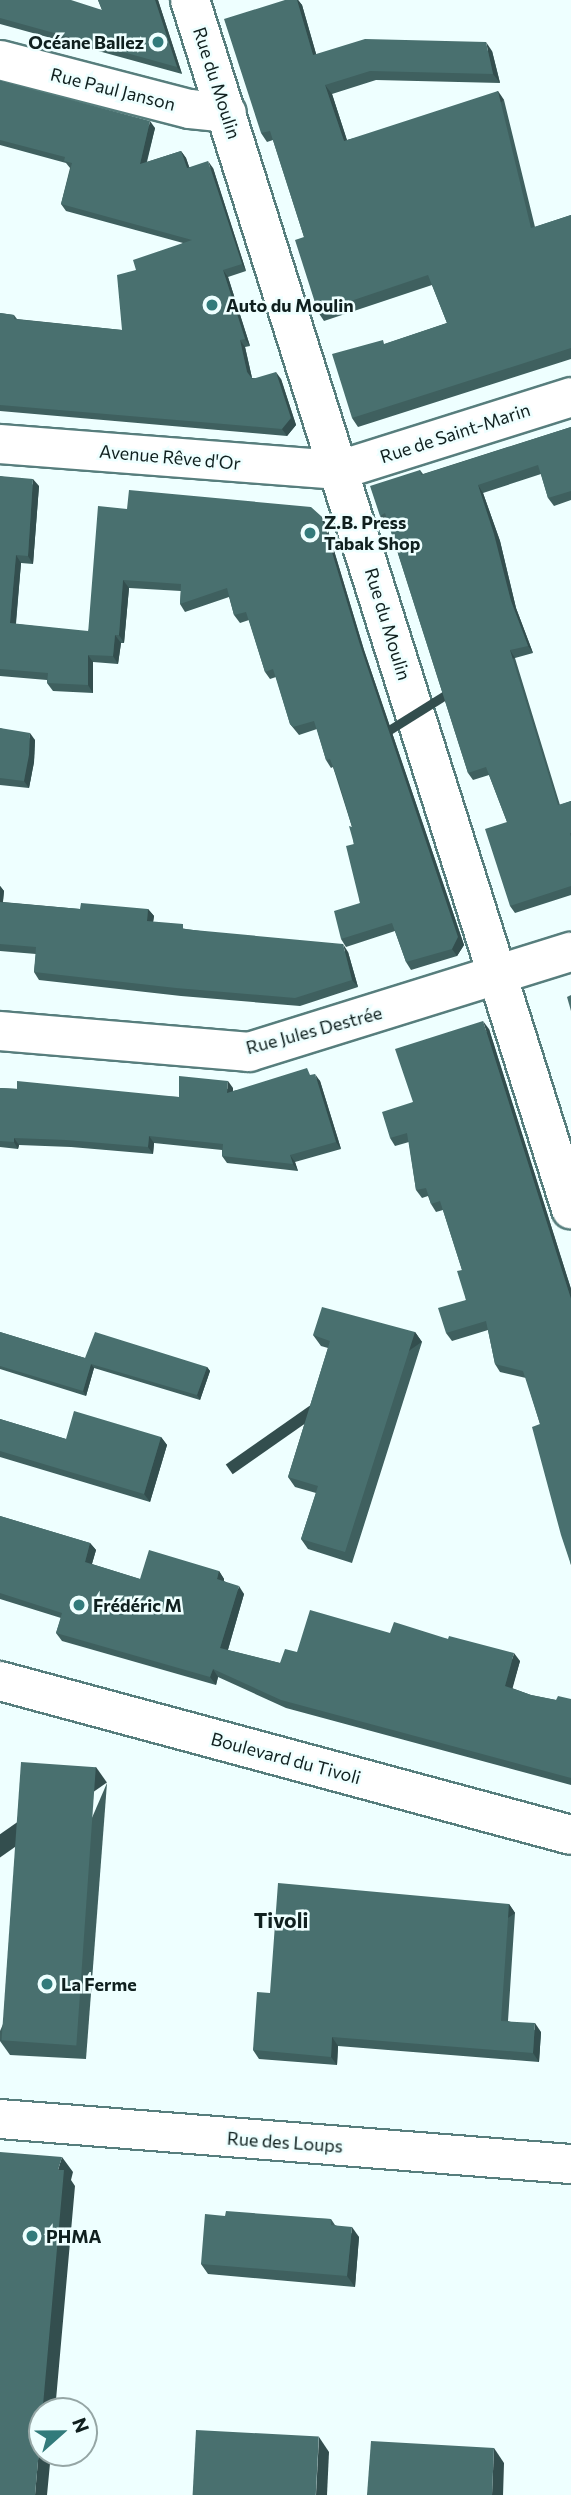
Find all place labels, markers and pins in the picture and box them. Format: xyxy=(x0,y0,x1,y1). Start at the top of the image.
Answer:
place label: Océane Ballez xyxy=(28,31,144,53)
marker: Océane Ballez xyxy=(150,34,166,50)
place label: Auto du Moulin xyxy=(226,294,354,316)
marker: Auto du Moulin xyxy=(204,297,220,313)
place label: Z.B. Press Tabak Shop xyxy=(324,512,420,554)
marker: Z.B. Press Tabak Shop xyxy=(302,525,318,541)
place label: Frédéric M xyxy=(93,1594,182,1616)
marker: Frédéric M xyxy=(71,1597,87,1613)
place label: La Ferme xyxy=(61,1973,137,1995)
marker: La Ferme xyxy=(39,1976,55,1992)
place label: PHMA xyxy=(46,2225,101,2247)
marker: PHMA xyxy=(24,2228,40,2244)

